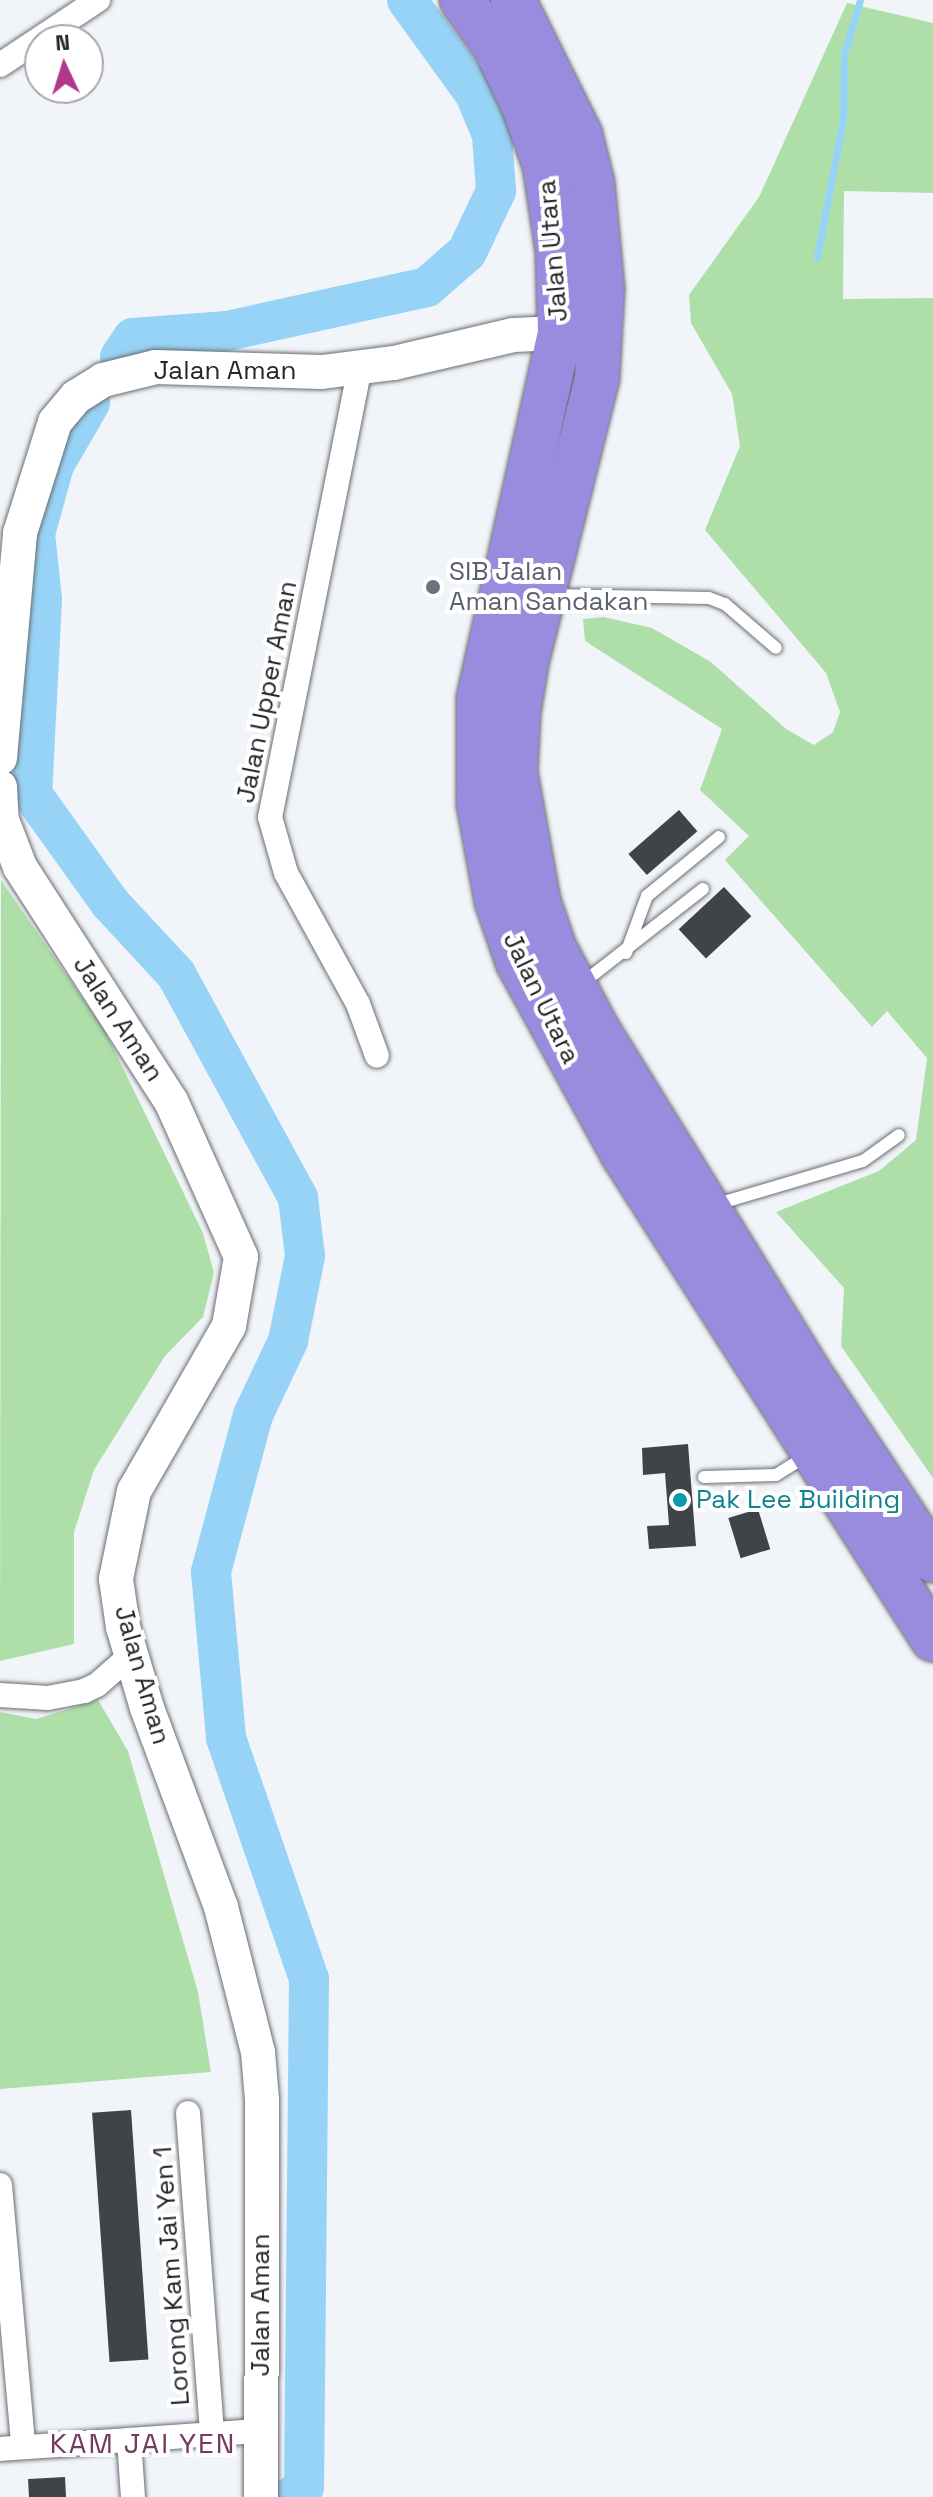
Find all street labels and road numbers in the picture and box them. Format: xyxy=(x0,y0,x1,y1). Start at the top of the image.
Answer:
street label: Jalan Utara xyxy=(531,179,575,323)
street label: Jalan Aman xyxy=(153,355,297,387)
street label: Jalan Upper Aman xyxy=(230,578,304,806)
street label: Jalan Utara xyxy=(496,927,586,1069)
street label: Jalan Aman xyxy=(66,950,170,1088)
street label: Jalan Aman xyxy=(107,1602,177,1748)
street label: Lorong Kam Jai Yen 1 xyxy=(147,2145,197,2407)
street label: Jalan Aman xyxy=(245,2233,277,2377)

